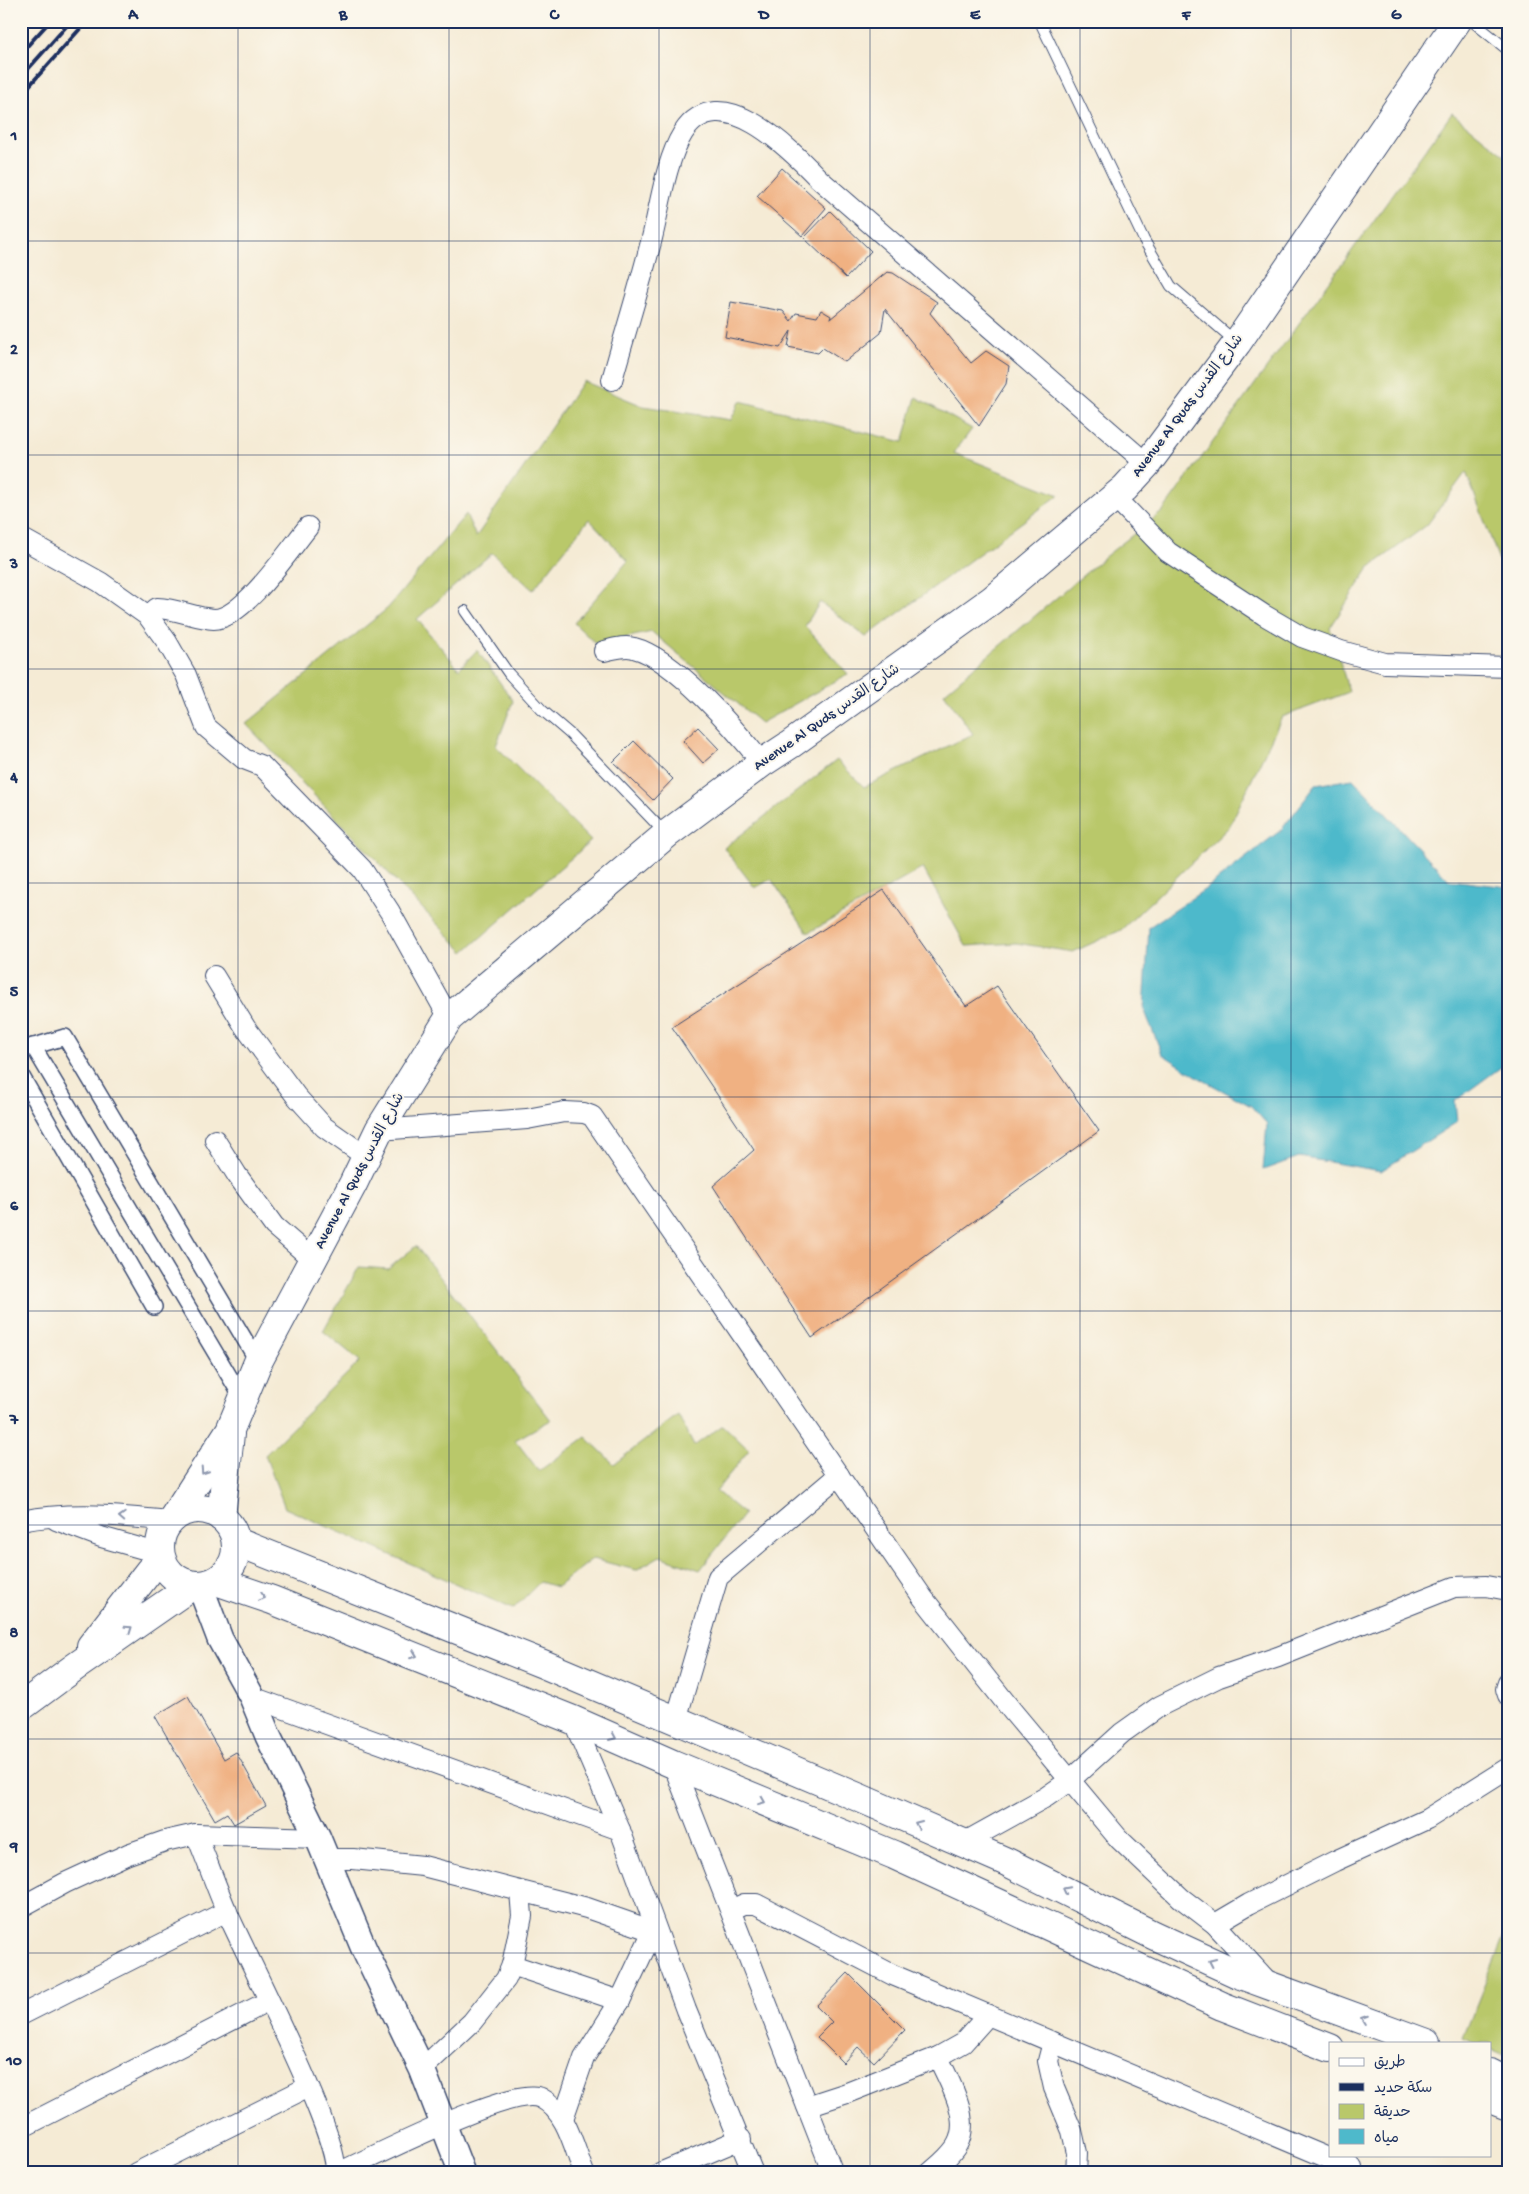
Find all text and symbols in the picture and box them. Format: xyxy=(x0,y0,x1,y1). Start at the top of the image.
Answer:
text: A xyxy=(127,7,139,26)
text: B xyxy=(338,7,348,26)
text: C xyxy=(549,7,560,26)
text: D xyxy=(757,7,770,26)
text: E xyxy=(970,7,981,26)
text: F xyxy=(1181,7,1192,26)
text: G xyxy=(1391,7,1402,26)
text: 1 xyxy=(10,128,17,147)
street label: Avenue Al Quds شارع القدس xyxy=(1128,331,1248,481)
text: 2 xyxy=(10,342,18,361)
text: 3 xyxy=(9,556,18,575)
street label: Avenue Al Quds شارع القدس xyxy=(750,661,904,775)
text: 4 xyxy=(9,770,18,789)
text: 5 xyxy=(10,984,19,1003)
street label: Avenue Al Quds شارع القدس xyxy=(311,1090,409,1252)
text: 6 xyxy=(10,1198,19,1217)
text: 7 xyxy=(9,1412,19,1431)
one-way arrow xyxy=(200,1465,210,1474)
one-way arrow xyxy=(118,1511,126,1522)
one-way arrow xyxy=(257,1591,266,1601)
text: 8 xyxy=(10,1625,19,1644)
one-way arrow xyxy=(123,1626,133,1635)
one-way arrow xyxy=(409,1650,417,1660)
one-way arrow xyxy=(608,1731,617,1741)
one-way arrow xyxy=(757,1794,766,1805)
one-way arrow xyxy=(914,1819,923,1830)
text: 9 xyxy=(9,1839,18,1858)
one-way arrow xyxy=(1063,1886,1072,1896)
one-way arrow xyxy=(1208,1958,1217,1968)
one-way arrow xyxy=(1360,2015,1369,2025)
legend xyxy=(1329,2042,1492,2156)
text: 10 xyxy=(5,2053,22,2072)
text: طريق xyxy=(1374,2054,1406,2072)
text: سكة حديد xyxy=(1374,2080,1432,2098)
text: حديقة xyxy=(1374,2104,1411,2122)
text: مياه xyxy=(1374,2130,1399,2148)

